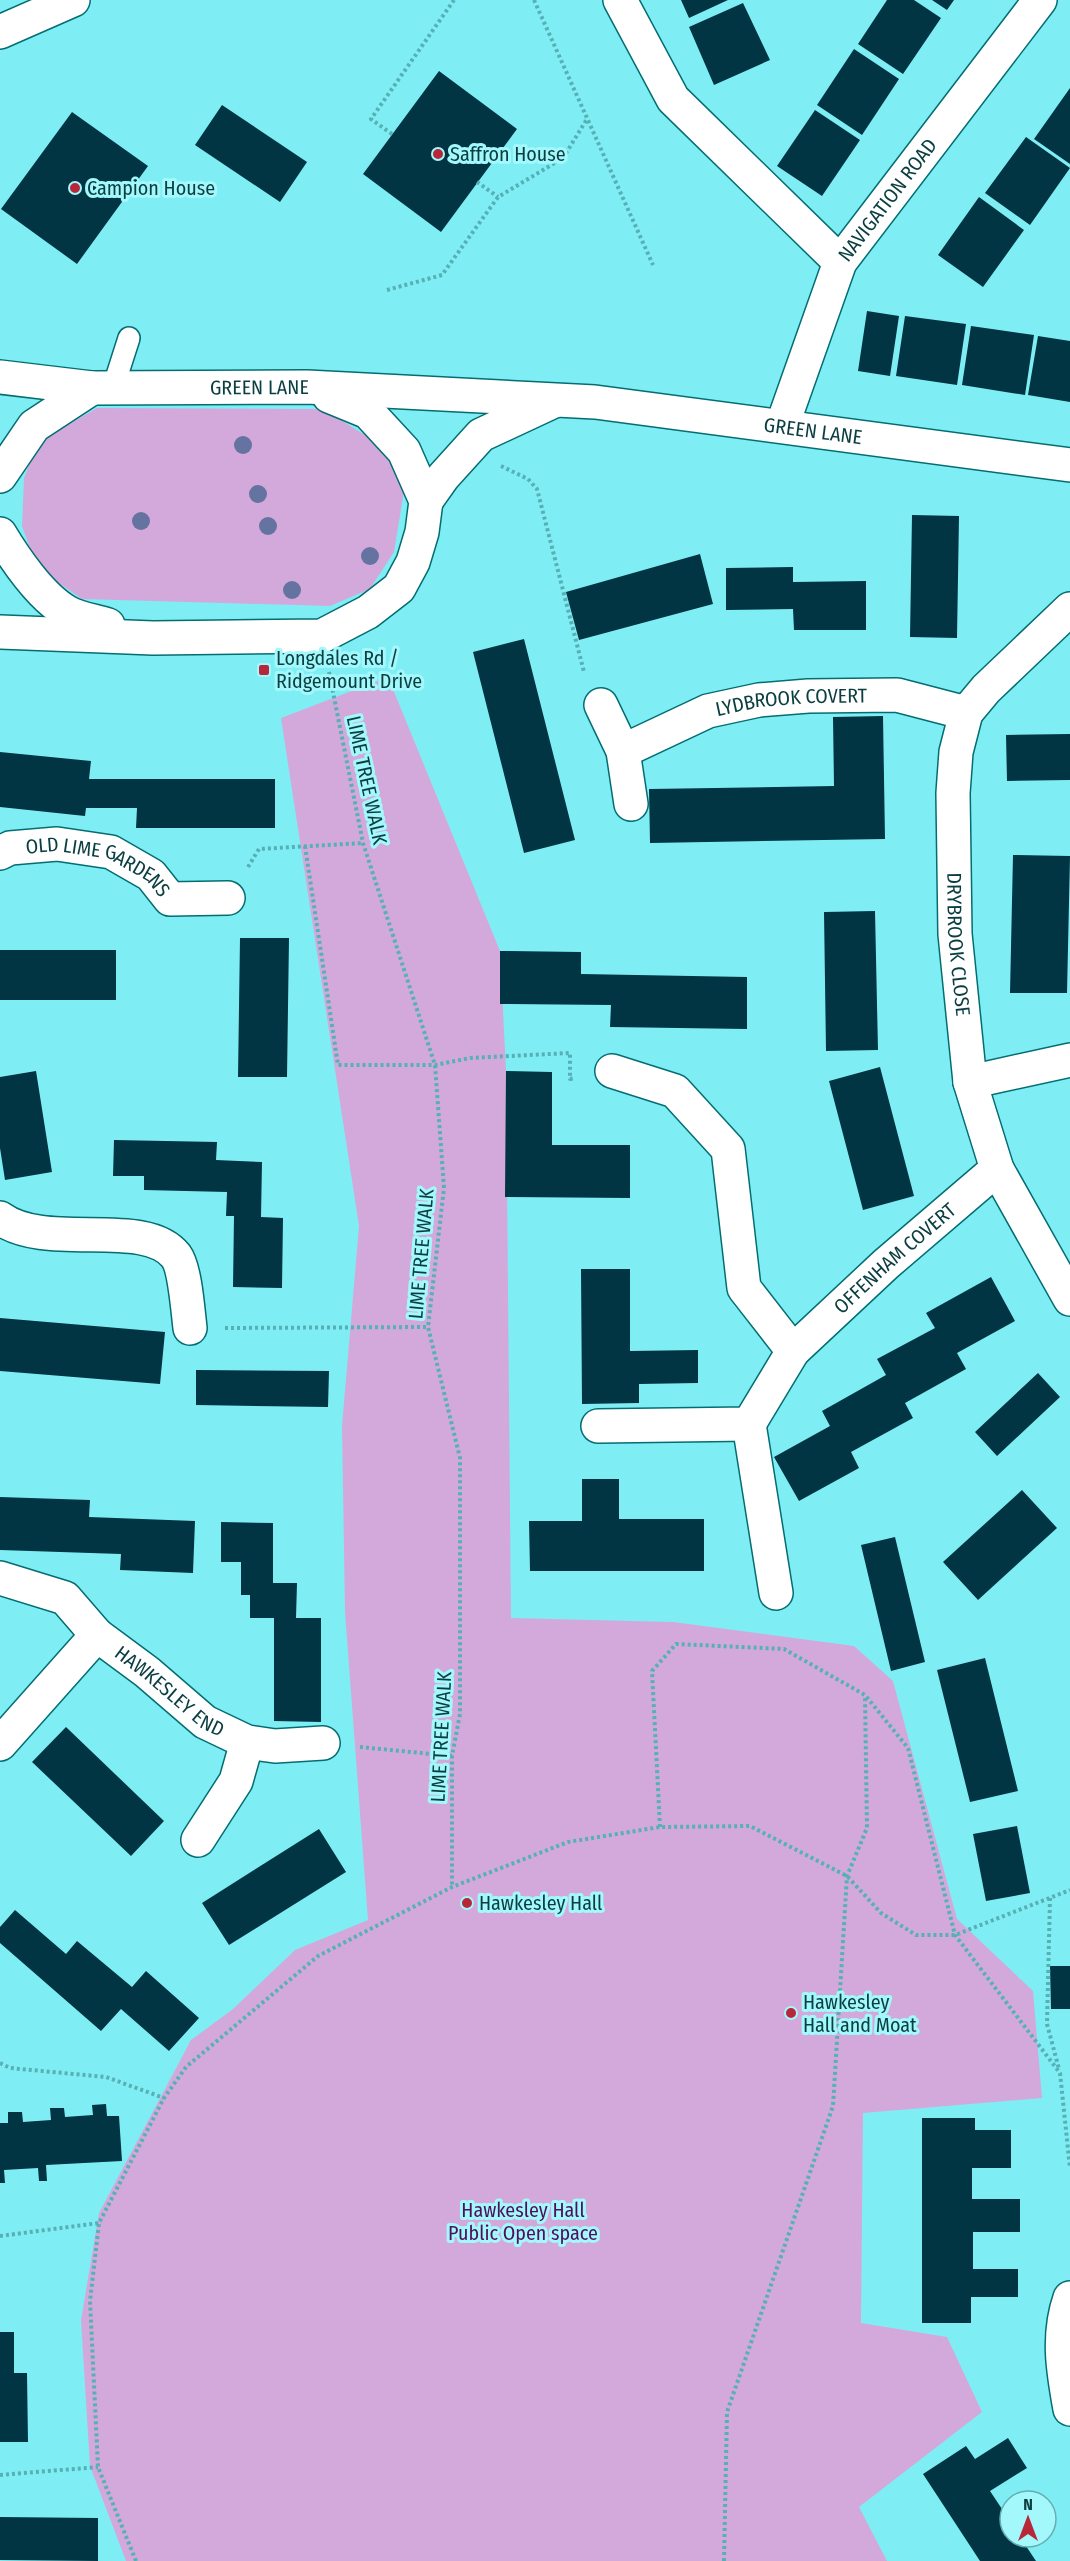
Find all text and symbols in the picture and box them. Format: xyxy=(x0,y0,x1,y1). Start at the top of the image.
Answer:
street label: NAVIGATION ROAD xyxy=(833,134,942,266)
place label: Saffron House xyxy=(450,142,566,166)
marker: Saffron House xyxy=(431,147,445,161)
place label: Campion House xyxy=(87,176,215,200)
marker: Campion House xyxy=(68,181,82,195)
street label: GREEN LANE xyxy=(210,375,309,399)
street label: GREEN LANE xyxy=(762,413,864,449)
place label: Longdales Rd / Ridgemount Drive xyxy=(276,646,422,693)
marker: Longdales Rd / Ridgemount Drive xyxy=(257,663,271,677)
street label: LYDBROOK COVERT xyxy=(713,683,868,721)
street label: LIME TREE WALK xyxy=(342,713,392,847)
street label: OLD LIME GARDENS xyxy=(25,832,175,901)
street label: DRYBROOK CLOSE xyxy=(942,872,975,1017)
street label: LIME TREE WALK xyxy=(403,1187,439,1320)
street label: OFFENHAM COVERT xyxy=(829,1197,961,1319)
street label: HAWKESLEY END xyxy=(110,1640,228,1741)
street label: LIME TREE WALK xyxy=(426,1671,456,1803)
place label: Hawkesley Hall xyxy=(479,1891,602,1915)
marker: Hawkesley Hall xyxy=(460,1896,474,1910)
place label: Hawkesley Hall and Moat xyxy=(803,1990,917,2037)
marker: Hawkesley Hall and Moat xyxy=(784,2006,798,2020)
park label: Hawkesley Hall Public Open space xyxy=(448,2198,598,2245)
north arrow xyxy=(998,2489,1058,2549)
text: N xyxy=(1023,2495,1033,2514)

